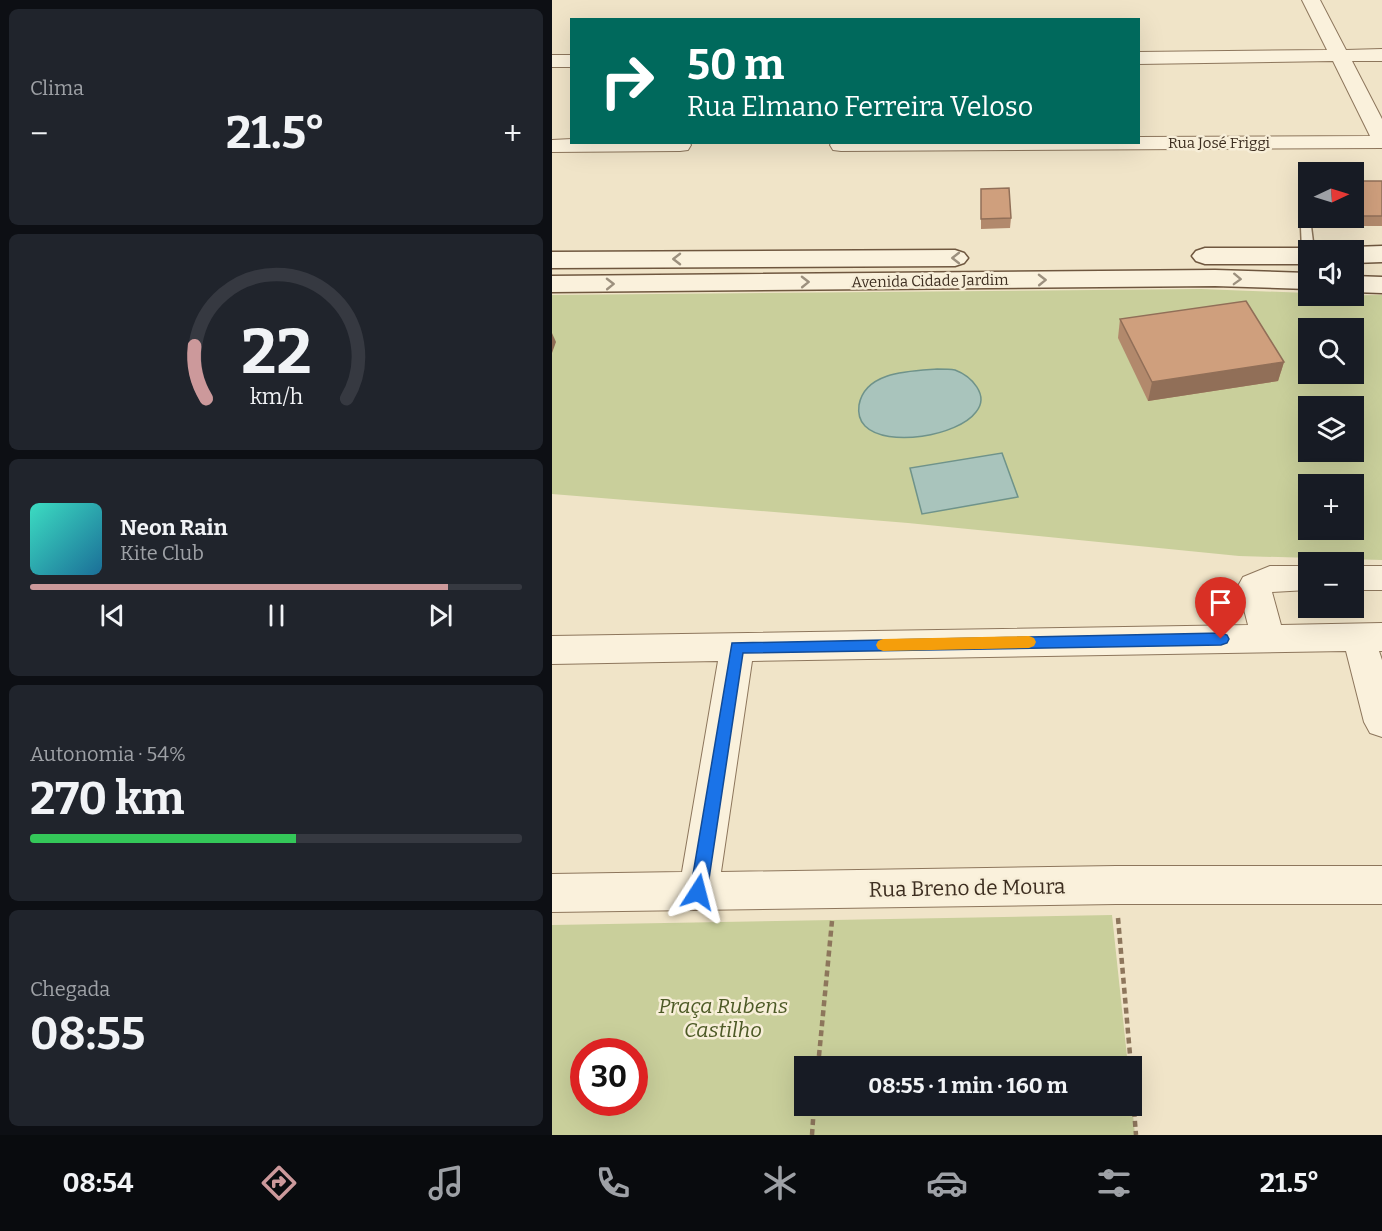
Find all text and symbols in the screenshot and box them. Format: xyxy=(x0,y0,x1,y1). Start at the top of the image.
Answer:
text: 50 m xyxy=(687,40,784,90)
icon: right xyxy=(588,42,666,120)
text: Clima xyxy=(30,76,84,100)
text: Rua Elmano Ferreira Veloso xyxy=(687,91,1033,123)
text: 21.5° xyxy=(226,106,325,160)
text: − xyxy=(30,114,48,154)
text: + xyxy=(503,114,522,154)
street label: Rua José Friggi xyxy=(1168,134,1271,152)
north arrow xyxy=(1298,162,1364,228)
map controls xyxy=(1298,162,1364,618)
button: sound xyxy=(1298,240,1364,306)
one-way arrow xyxy=(951,252,960,264)
one-way arrow xyxy=(672,253,681,265)
street label: Avenida Cidade Jardim xyxy=(851,271,1009,291)
one-way arrow xyxy=(1233,273,1242,285)
one-way arrow xyxy=(1038,274,1047,286)
one-way arrow xyxy=(801,276,810,288)
one-way arrow xyxy=(606,278,615,290)
text: 22 xyxy=(241,315,311,390)
button: search xyxy=(1298,318,1364,384)
text: km/h xyxy=(249,385,303,411)
button: layers xyxy=(1298,396,1364,462)
button: + xyxy=(1298,474,1364,540)
text: Neon Rain xyxy=(120,514,228,541)
text: Kite Club xyxy=(120,541,204,565)
button: − xyxy=(1298,552,1364,618)
pin xyxy=(1195,577,1246,639)
icon: arrive xyxy=(1204,586,1237,619)
icon: previous xyxy=(96,599,129,632)
icon: pause xyxy=(260,599,293,632)
icon: next xyxy=(424,599,457,632)
text: Autonomia · 54% xyxy=(30,742,186,766)
text: 270 km xyxy=(30,772,184,826)
position arrow xyxy=(666,860,730,924)
street label: Rua Breno de Moura xyxy=(868,873,1066,903)
text: Chegada xyxy=(30,977,110,1001)
park label: Praça Rubens Castilho xyxy=(658,993,788,1043)
text: 08:55 xyxy=(30,1007,145,1061)
speed limit sign: 30 xyxy=(570,1038,648,1116)
text: 08:55 · 1 min · 160 m xyxy=(868,1072,1068,1099)
icon: directions xyxy=(258,1162,300,1204)
icon: music xyxy=(425,1162,467,1204)
icon: phone xyxy=(592,1162,634,1204)
icon: climate xyxy=(759,1162,801,1204)
icon: car xyxy=(926,1162,968,1204)
icon: filters xyxy=(1093,1162,1135,1204)
text: 08:54 xyxy=(62,1167,133,1199)
text: 21.5° xyxy=(1260,1167,1319,1199)

